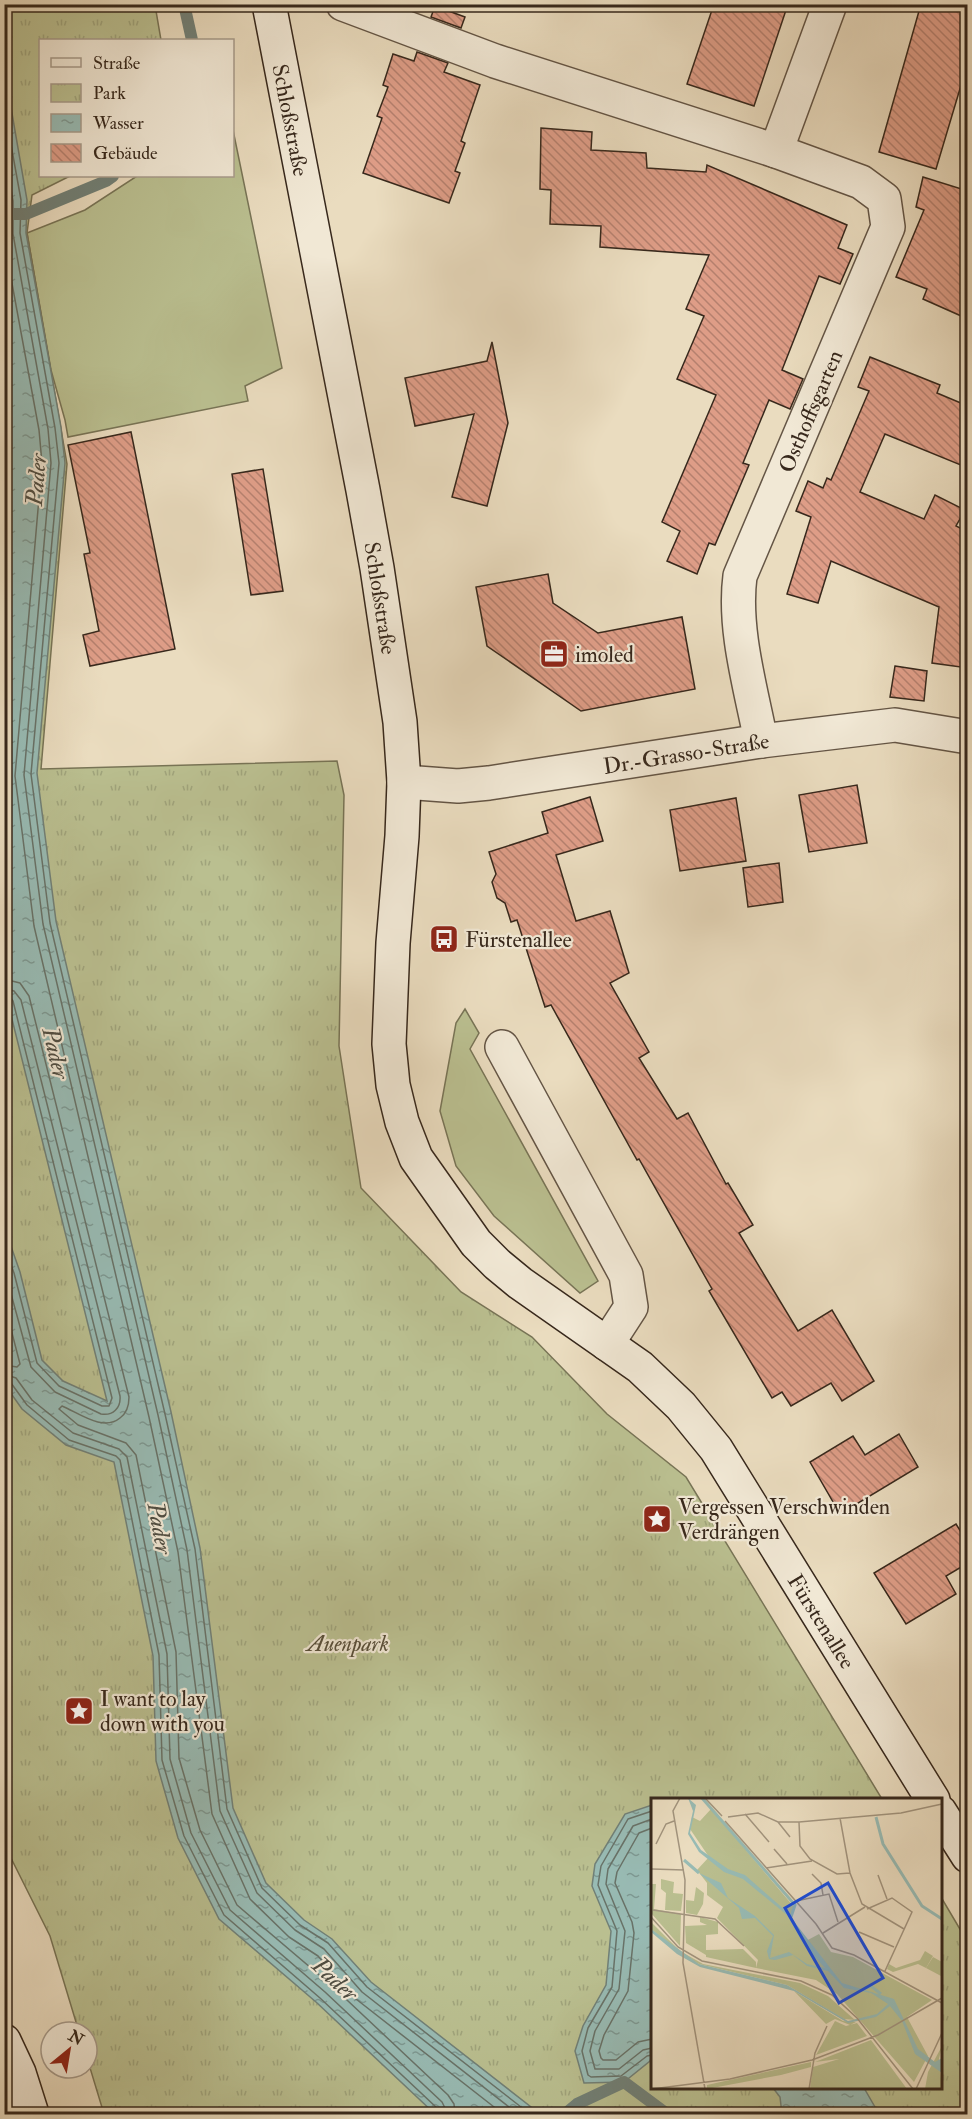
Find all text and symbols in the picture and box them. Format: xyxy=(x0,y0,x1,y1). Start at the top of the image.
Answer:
legend xyxy=(39,39,234,177)
text: Straße xyxy=(93,52,141,75)
street label: Schloßstraße xyxy=(265,62,315,179)
text: Park xyxy=(93,82,126,105)
text: Wasser xyxy=(92,112,144,135)
text: Gebäude xyxy=(93,142,158,165)
street label: Osthoffsgarten xyxy=(773,346,849,477)
water label: Pader xyxy=(19,452,54,508)
street label: Schloßstraße xyxy=(357,540,403,656)
office icon: imoled xyxy=(538,638,570,670)
place label: imoled xyxy=(575,641,634,669)
street label: Dr.-Grasso-Straße xyxy=(601,727,771,781)
bus stop icon: Fürstenallee xyxy=(428,923,460,955)
place label: Fürstenallee xyxy=(465,926,572,954)
water label: Pader xyxy=(34,1023,77,1083)
place label: Vergessen Verschwinden Verdrängen xyxy=(678,1493,890,1546)
water label: Pader xyxy=(140,1499,179,1558)
place icon: Vergessen Verschwinden Verdrängen xyxy=(641,1503,673,1535)
street label: Fürstenallee xyxy=(781,1569,861,1674)
park label: Auenpark xyxy=(305,1630,389,1658)
place label: I want to lay down with you xyxy=(100,1685,225,1738)
place icon: I want to lay down with you xyxy=(63,1695,95,1727)
inset map xyxy=(651,1798,942,2089)
water label: Pader xyxy=(304,1950,365,2009)
north arrow xyxy=(39,2020,99,2080)
text: N xyxy=(64,2025,88,2050)

